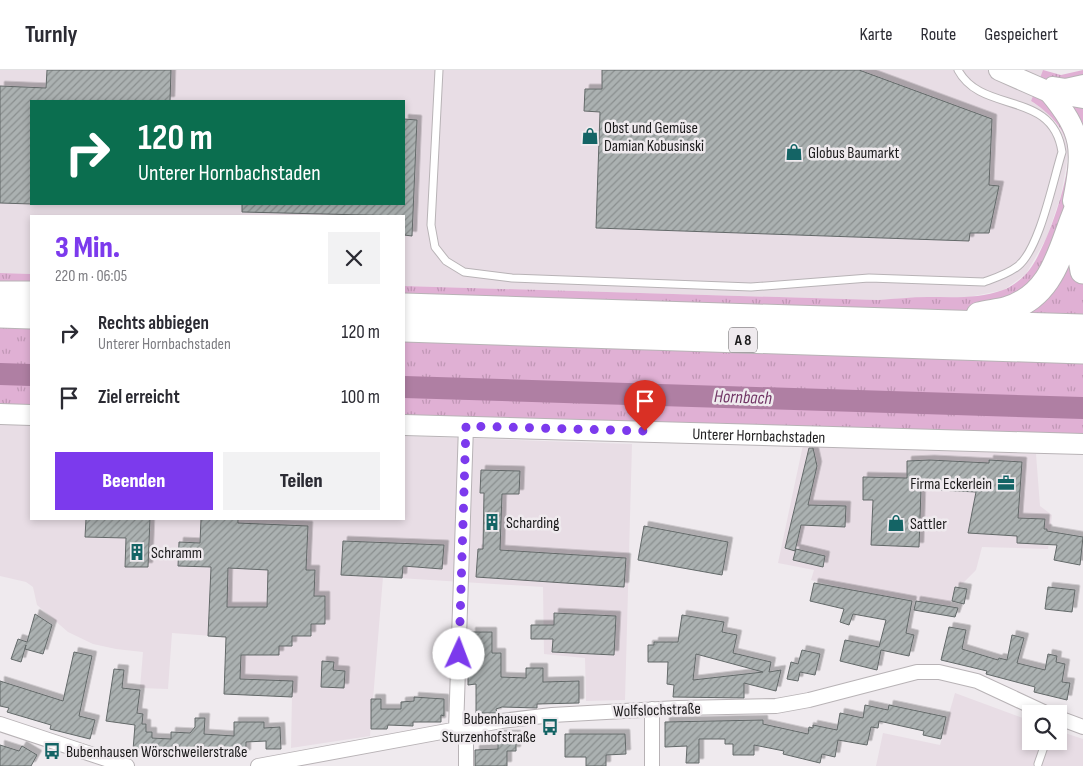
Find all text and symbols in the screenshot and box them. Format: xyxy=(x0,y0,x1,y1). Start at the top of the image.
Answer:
text: Turnly xyxy=(25,20,78,49)
text: Karte xyxy=(860,24,893,45)
text: Route xyxy=(921,24,956,45)
text: Gespeichert xyxy=(984,24,1058,45)
text: 120 m xyxy=(138,117,213,160)
place label: Obst und Gemüse Damian Kobusinski xyxy=(604,119,704,156)
icon: right xyxy=(55,120,120,185)
shop icon: Obst und Gemüse Damian Kobusinski xyxy=(580,126,600,146)
shop icon: Globus Baumarkt xyxy=(784,142,804,162)
place label: Globus Baumarkt xyxy=(808,144,899,163)
text: Unterer Hornbachstaden xyxy=(138,160,321,187)
text: 3 Min. xyxy=(55,230,120,266)
button: close xyxy=(328,232,380,284)
text: 220 m · 06:05 xyxy=(55,267,127,286)
text: Rechts abbiegen xyxy=(98,312,209,335)
icon: right xyxy=(55,319,83,347)
text: 120 m xyxy=(342,321,380,344)
road number: A 8 xyxy=(729,328,757,352)
text: Unterer Hornbachstaden xyxy=(98,335,231,354)
pin xyxy=(624,380,666,431)
icon: arrive xyxy=(55,384,83,412)
text: Ziel erreicht xyxy=(98,386,180,409)
text: 100 m xyxy=(341,386,380,409)
water label: Hornbach xyxy=(714,386,773,409)
icon: arrive xyxy=(631,387,659,415)
street label: Unterer Hornbachstaden xyxy=(692,425,826,448)
button: Beenden xyxy=(55,452,213,510)
button: Teilen xyxy=(223,452,380,510)
office icon: Firma Eckerlein xyxy=(996,473,1016,493)
place label: Firma Eckerlein xyxy=(910,475,992,494)
building icon: Scharding xyxy=(482,512,502,532)
shop icon: Sattler xyxy=(886,513,906,533)
place label: Scharding xyxy=(506,514,559,533)
place label: Sattler xyxy=(910,515,947,534)
building icon: Schramm xyxy=(127,542,147,562)
place label: Schramm xyxy=(151,544,202,563)
position arrow xyxy=(432,627,484,679)
street label: Wolfslochstraße xyxy=(613,699,701,722)
map controls xyxy=(1022,705,1067,750)
button: search xyxy=(1022,705,1067,750)
place label: Bubenhausen Sturzenhofstraße xyxy=(442,710,536,747)
bus stop icon: Bubenhausen Sturzenhofstraße xyxy=(540,717,560,737)
bus stop icon: Bubenhausen Wörschweilerstraße xyxy=(42,741,62,761)
place label: Bubenhausen Wörschweilerstraße xyxy=(66,743,247,762)

